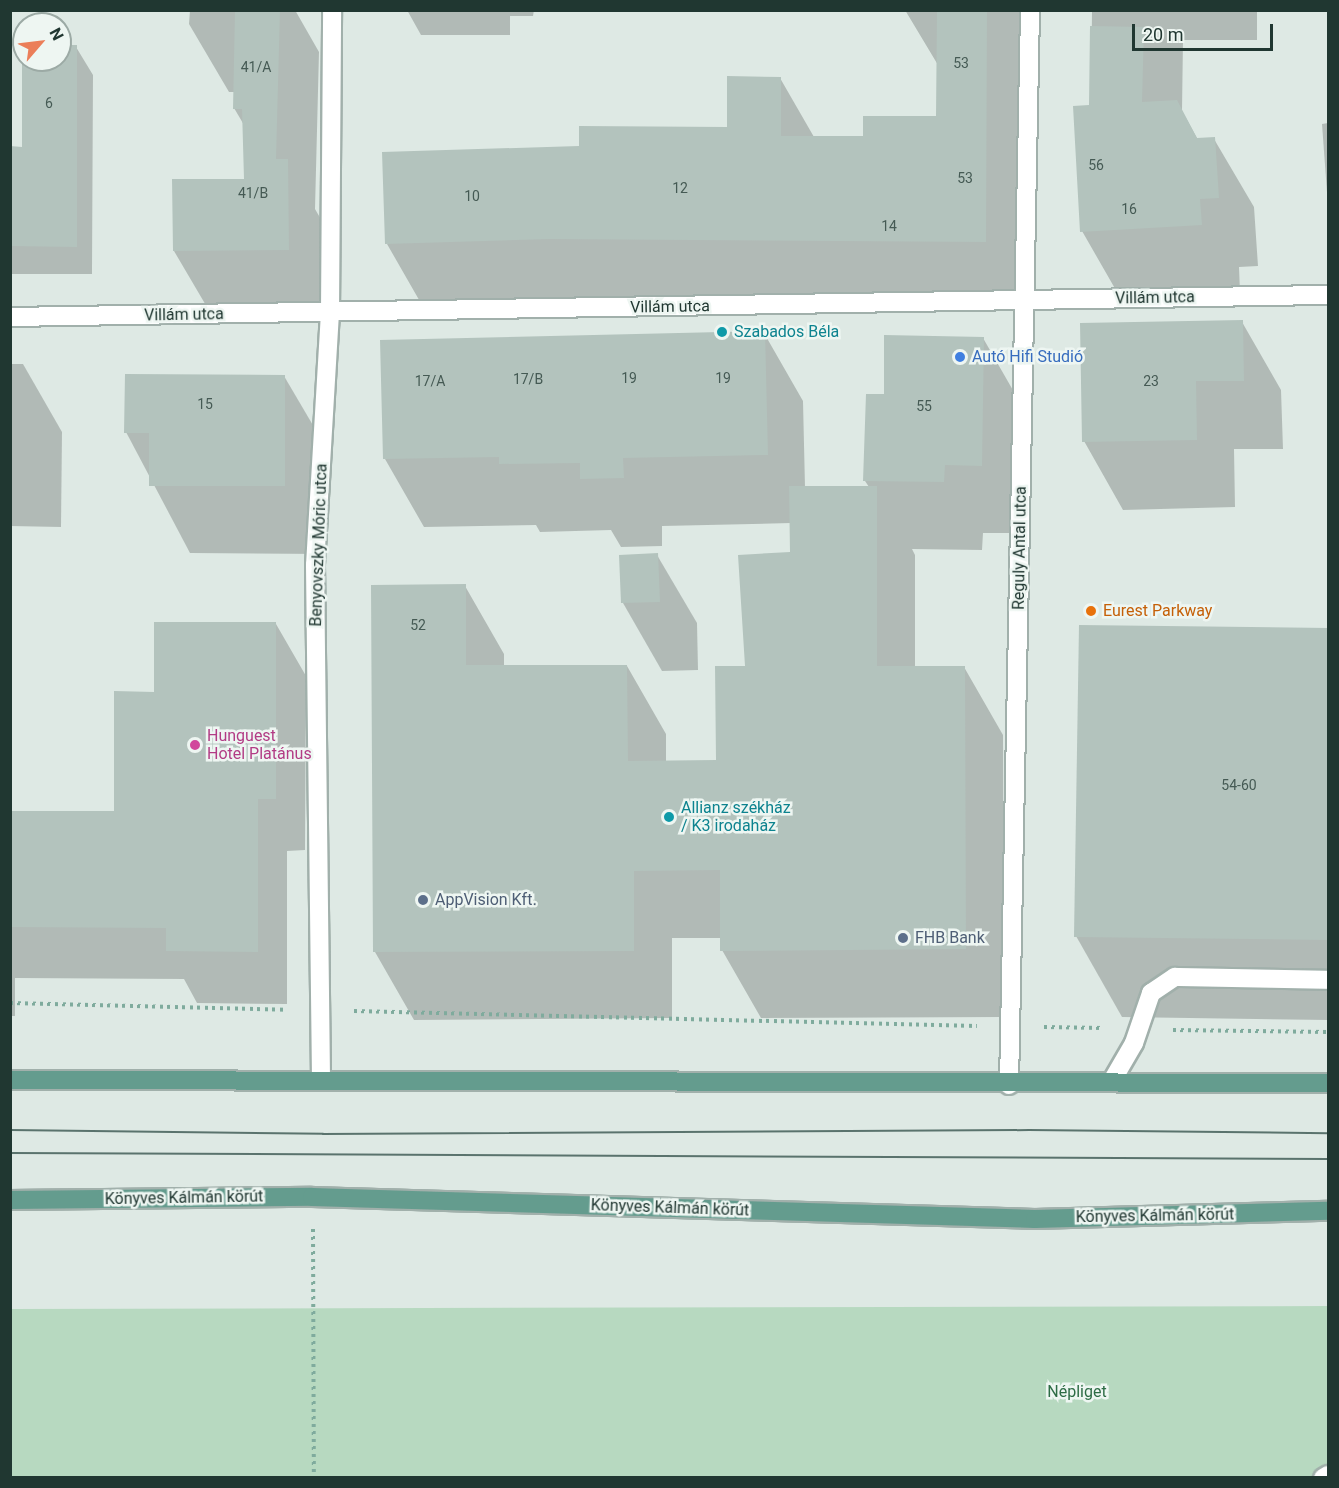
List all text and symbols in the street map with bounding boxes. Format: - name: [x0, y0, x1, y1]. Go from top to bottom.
- north arrow: [12, 12, 72, 72]
- scale bar: [1135, 12, 1276, 50]
- text: 20 m: [1143, 24, 1183, 45]
- text: N: [46, 25, 68, 44]
- house number: 53: [953, 55, 969, 71]
- house number: 41/A: [241, 59, 271, 75]
- house number: 6: [45, 95, 53, 111]
- house number: 56: [1088, 157, 1104, 173]
- house number: 53: [957, 170, 973, 186]
- house number: 12: [672, 180, 688, 196]
- house number: 41/B: [238, 185, 268, 201]
- house number: 10: [464, 188, 480, 204]
- house number: 16: [1121, 201, 1137, 217]
- house number: 14: [881, 218, 897, 234]
- street label: Villám utca: [1115, 288, 1195, 308]
- street label: Villám utca: [630, 297, 710, 317]
- street label: Villám utca: [144, 305, 224, 325]
- place label: Szabados Béla: [734, 322, 839, 342]
- marker: Szabados Béla: [715, 325, 729, 339]
- place label: Autó Hifi Studió: [972, 347, 1083, 367]
- marker: Autó Hifi Studió: [953, 350, 967, 364]
- house number: 19: [621, 370, 637, 386]
- house number: 19: [715, 370, 731, 386]
- house number: 17/B: [513, 371, 543, 387]
- house number: 17/A: [415, 373, 445, 389]
- house number: 23: [1143, 373, 1159, 389]
- house number: 15: [197, 396, 213, 412]
- house number: 55: [916, 398, 932, 414]
- street label: Benyovszky Móric utca: [307, 463, 331, 627]
- street label: Reguly Antal utca: [1009, 486, 1031, 610]
- place label: Eurest Parkway: [1103, 601, 1212, 621]
- marker: Eurest Parkway: [1084, 604, 1098, 618]
- house number: 52: [410, 617, 426, 633]
- place label: Hunguest Hotel Platánus: [207, 726, 312, 764]
- marker: Hunguest Hotel Platánus: [188, 738, 202, 752]
- house number: 54-60: [1221, 777, 1257, 793]
- place label: Allianz székház / K3 irodaház: [681, 798, 791, 836]
- marker: Allianz székház / K3 irodaház: [662, 810, 676, 824]
- place label: AppVision Kft.: [435, 890, 537, 910]
- marker: AppVision Kft.: [416, 893, 430, 907]
- place label: FHB Bank: [915, 928, 985, 948]
- marker: FHB Bank: [896, 931, 910, 945]
- street label: Könyves Kálmán körút: [105, 1187, 263, 1209]
- street label: Könyves Kálmán körút: [590, 1196, 750, 1220]
- street label: Könyves Kálmán körút: [1076, 1205, 1234, 1227]
- park label: Népliget: [1047, 1382, 1107, 1402]

